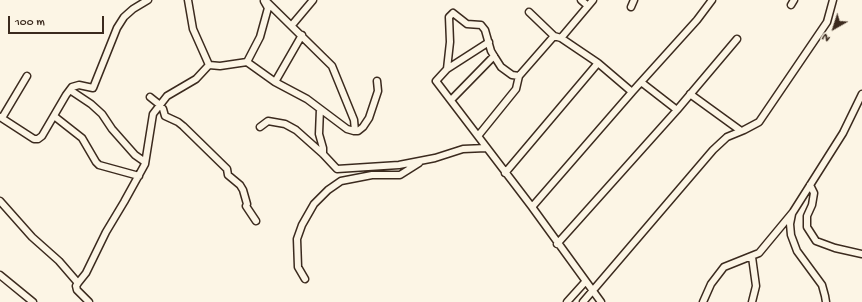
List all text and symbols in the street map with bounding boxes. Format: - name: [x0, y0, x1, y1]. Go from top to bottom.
- scale bar: [10, 8, 106, 34]
- north arrow: [814, 8, 854, 48]
- text: 100 m: [15, 16, 45, 30]
- text: N: [820, 30, 833, 44]

